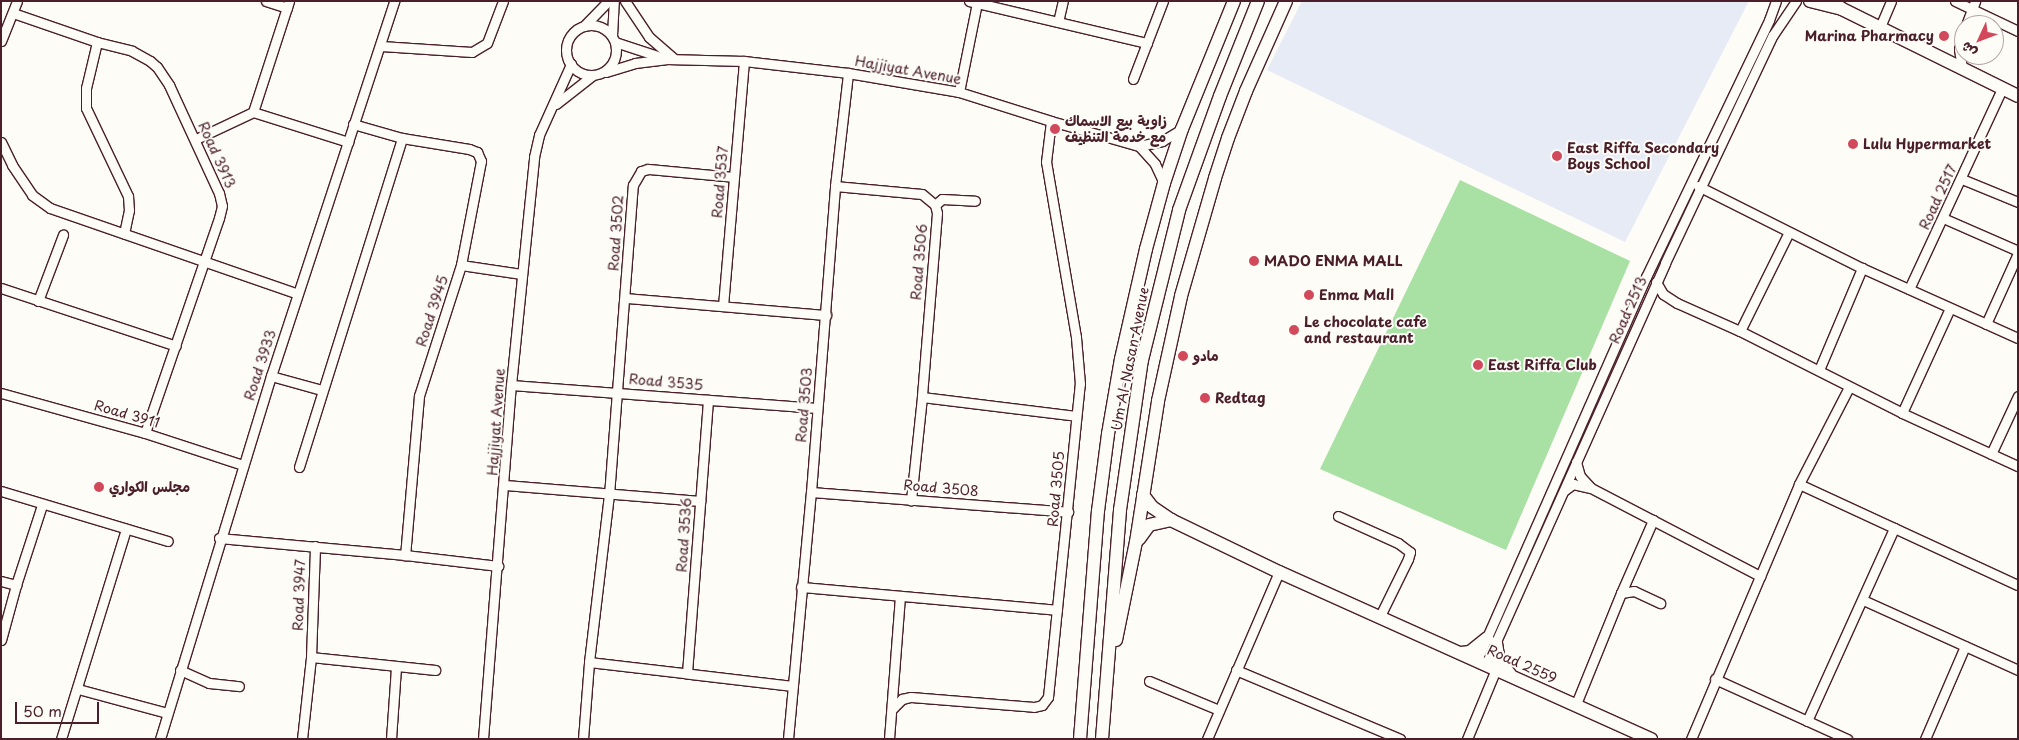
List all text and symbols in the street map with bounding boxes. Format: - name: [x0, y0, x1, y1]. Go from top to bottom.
- north arrow: [1954, 15, 2004, 65]
- place label: Marina Pharmacy: [1805, 28, 1934, 44]
- marker: Marina Pharmacy: [1938, 30, 1950, 42]
- text: ش: [1955, 37, 1981, 63]
- street label: Hajjiyat Avenue: [854, 52, 962, 88]
- place label: زاوية بيع الاسماك مع خدمة التنظيف: [1065, 113, 1167, 146]
- street label: Road 3913: [195, 119, 239, 191]
- marker: زاوية بيع الاسماك مع خدمة التنظيف: [1049, 123, 1061, 135]
- place label: Lulu Hypermarket: [1863, 136, 1991, 152]
- marker: Lulu Hypermarket: [1847, 138, 1859, 150]
- place label: East Riffa Secondary Boys School: [1567, 140, 1718, 172]
- street label: Road 3537: [708, 145, 732, 219]
- marker: East Riffa Secondary Boys School: [1551, 150, 1563, 162]
- street label: Road 2517: [1916, 162, 1960, 232]
- street label: Road 3502: [605, 194, 627, 272]
- street label: Road 3506: [907, 223, 931, 301]
- place label: MADO ENMA MALL: [1264, 253, 1404, 269]
- marker: MADO ENMA MALL: [1248, 255, 1260, 267]
- street label: Road 3945: [413, 273, 451, 349]
- street label: Road 2513: [1606, 274, 1650, 346]
- street label: Um Al-Nasan Avenue: [1108, 286, 1152, 432]
- place label: Enma Mall: [1319, 287, 1394, 303]
- marker: Enma Mall: [1303, 289, 1315, 301]
- place label: Le chocolate cafe and restaurant: [1304, 314, 1427, 347]
- marker: Le chocolate cafe and restaurant: [1288, 324, 1300, 336]
- street label: Road 3933: [241, 327, 279, 403]
- place label: مادو: [1193, 348, 1219, 364]
- marker: مادو: [1177, 350, 1189, 362]
- place label: East Riffa Club: [1488, 357, 1596, 373]
- marker: East Riffa Club: [1472, 359, 1484, 371]
- street label: Road 3503: [792, 367, 816, 443]
- street label: Hajjiyat Avenue: [484, 368, 508, 476]
- street label: Road 3535: [628, 370, 704, 394]
- place label: Redtag: [1215, 390, 1266, 406]
- marker: Redtag: [1199, 392, 1211, 404]
- street label: Road 3911: [92, 397, 162, 431]
- street label: Road 3505: [1044, 450, 1068, 528]
- street label: Road 3508: [903, 476, 979, 500]
- place label: مجلس الكواري: [109, 479, 190, 495]
- marker: مجلس الكواري: [93, 481, 105, 493]
- street label: Road 3536: [673, 497, 695, 573]
- street label: Road 3947: [289, 559, 309, 631]
- street label: Road 2559: [1485, 641, 1559, 687]
- scale bar: [18, 692, 101, 724]
- text: 50 m: [23, 699, 62, 722]

